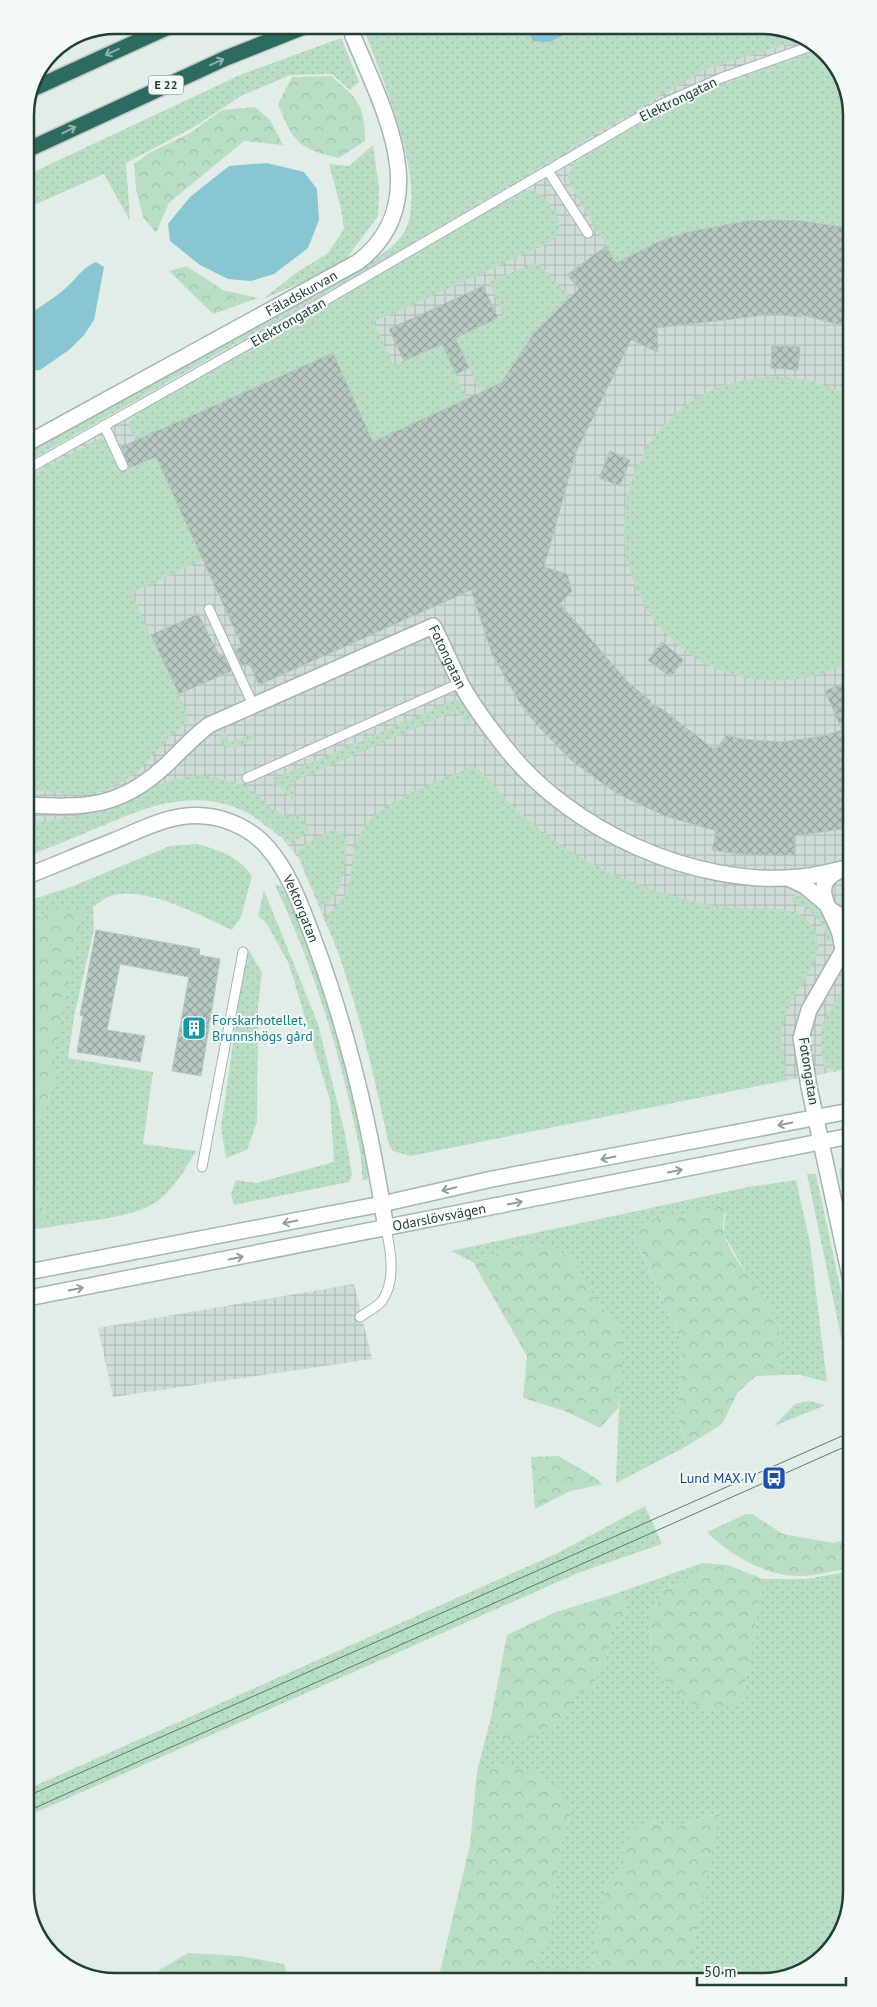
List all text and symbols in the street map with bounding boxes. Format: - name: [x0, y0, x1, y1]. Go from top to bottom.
- one-way arrow: [105, 48, 120, 58]
- one-way arrow: [209, 57, 224, 67]
- street label: Elektrongatan: [636, 73, 720, 125]
- road number: E 22: [148, 76, 184, 94]
- one-way arrow: [61, 124, 76, 134]
- street label: Fäladskurvan: [262, 266, 340, 320]
- street label: Elektrongatan: [247, 293, 329, 351]
- street label: Fotongatan: [425, 622, 471, 692]
- street label: Vektorgatan: [278, 871, 323, 945]
- place label: Forskarhotellet, Brunnshögs gård: [212, 1011, 313, 1045]
- building icon: Forskarhotellet, Brunnshögs gård: [181, 1015, 207, 1041]
- street label: Fotongatan: [795, 1036, 823, 1106]
- one-way arrow: [777, 1120, 793, 1130]
- one-way arrow: [600, 1153, 616, 1163]
- one-way arrow: [666, 1166, 682, 1175]
- one-way arrow: [441, 1185, 457, 1194]
- one-way arrow: [507, 1198, 523, 1208]
- street label: Odarslövsvägen: [391, 1199, 487, 1235]
- one-way arrow: [282, 1218, 298, 1227]
- one-way arrow: [227, 1253, 243, 1263]
- one-way arrow: [68, 1284, 84, 1293]
- bus stop icon: Lund MAX IV: [761, 1465, 787, 1491]
- place label: Lund MAX IV: [680, 1469, 756, 1487]
- scale bar: [697, 1954, 846, 1986]
- text: 50 m: [704, 1962, 737, 1981]

